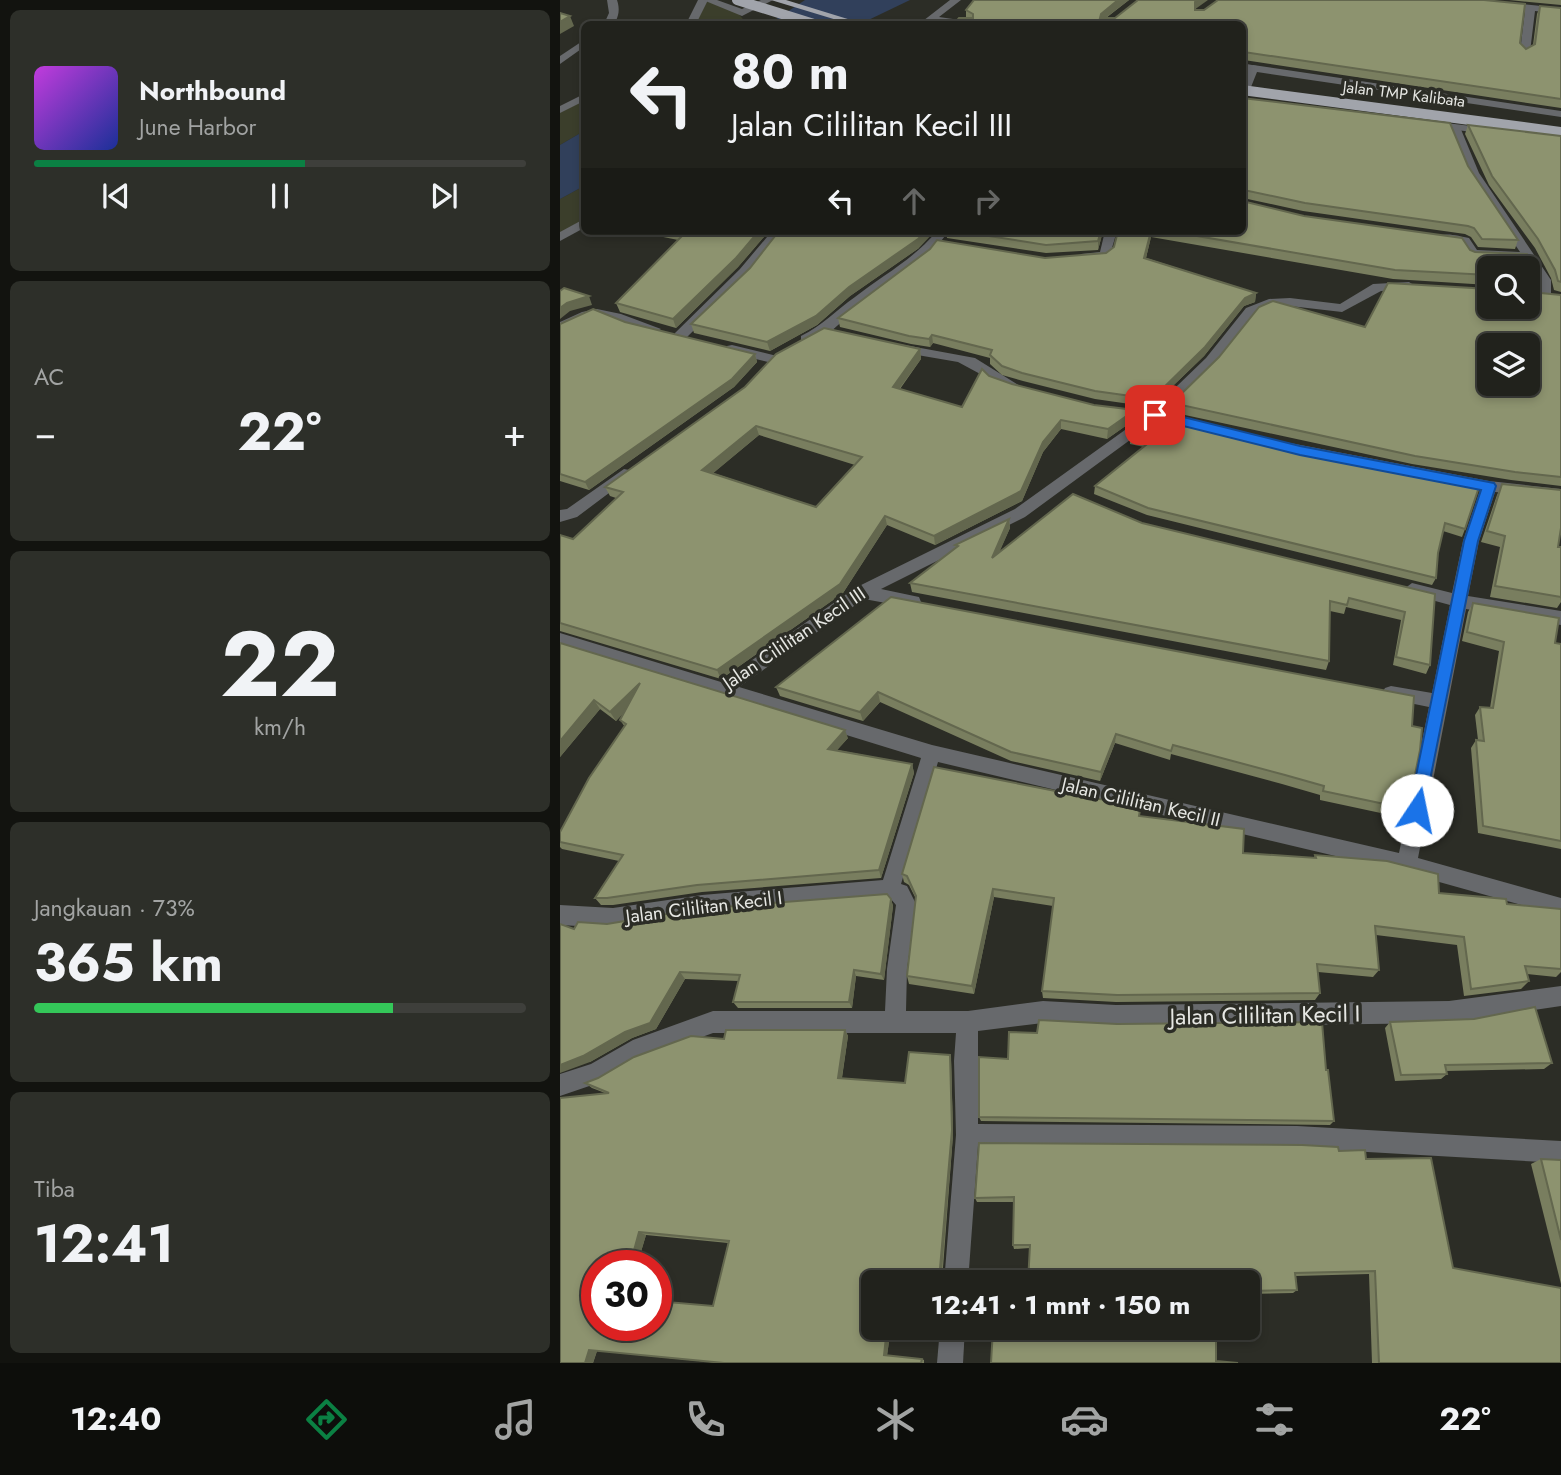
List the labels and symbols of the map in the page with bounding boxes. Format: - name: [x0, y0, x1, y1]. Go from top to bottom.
- street label: Jalan TMP Kalibata: [1340, 75, 1466, 113]
- pin: [1125, 385, 1185, 445]
- street label: Jalan Cililitan Kecil III: [715, 580, 871, 698]
- street label: Jalan Cililitan Kecil II: [1056, 770, 1223, 833]
- position arrow: [1380, 773, 1454, 847]
- street label: Jalan Cililitan Kecil I: [621, 884, 784, 930]
- street label: Jalan Cililitan Kecil I: [1166, 996, 1361, 1034]
- speed limit sign: 30: [581, 1250, 672, 1341]

